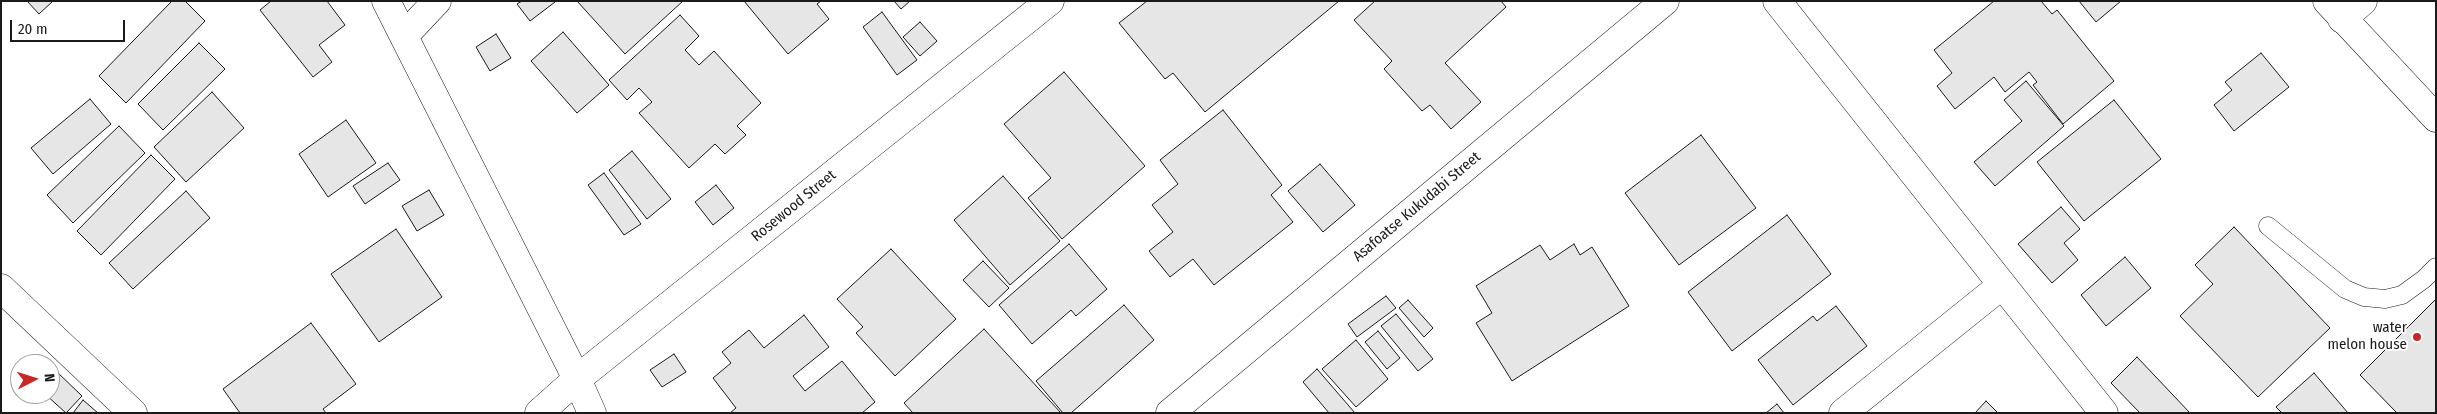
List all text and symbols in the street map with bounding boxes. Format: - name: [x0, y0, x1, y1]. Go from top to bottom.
- scale bar: [12, 10, 128, 42]
- text: 20 m: [18, 20, 48, 38]
- street label: Asafoatse Kukudabi Street: [1349, 148, 1485, 266]
- street label: Rosewood Street: [748, 166, 840, 246]
- place label: water melon house: [2327, 319, 2407, 354]
- marker: water melon house: [2411, 331, 2423, 343]
- north arrow: [10, 354, 60, 404]
- text: N: [41, 373, 58, 383]

